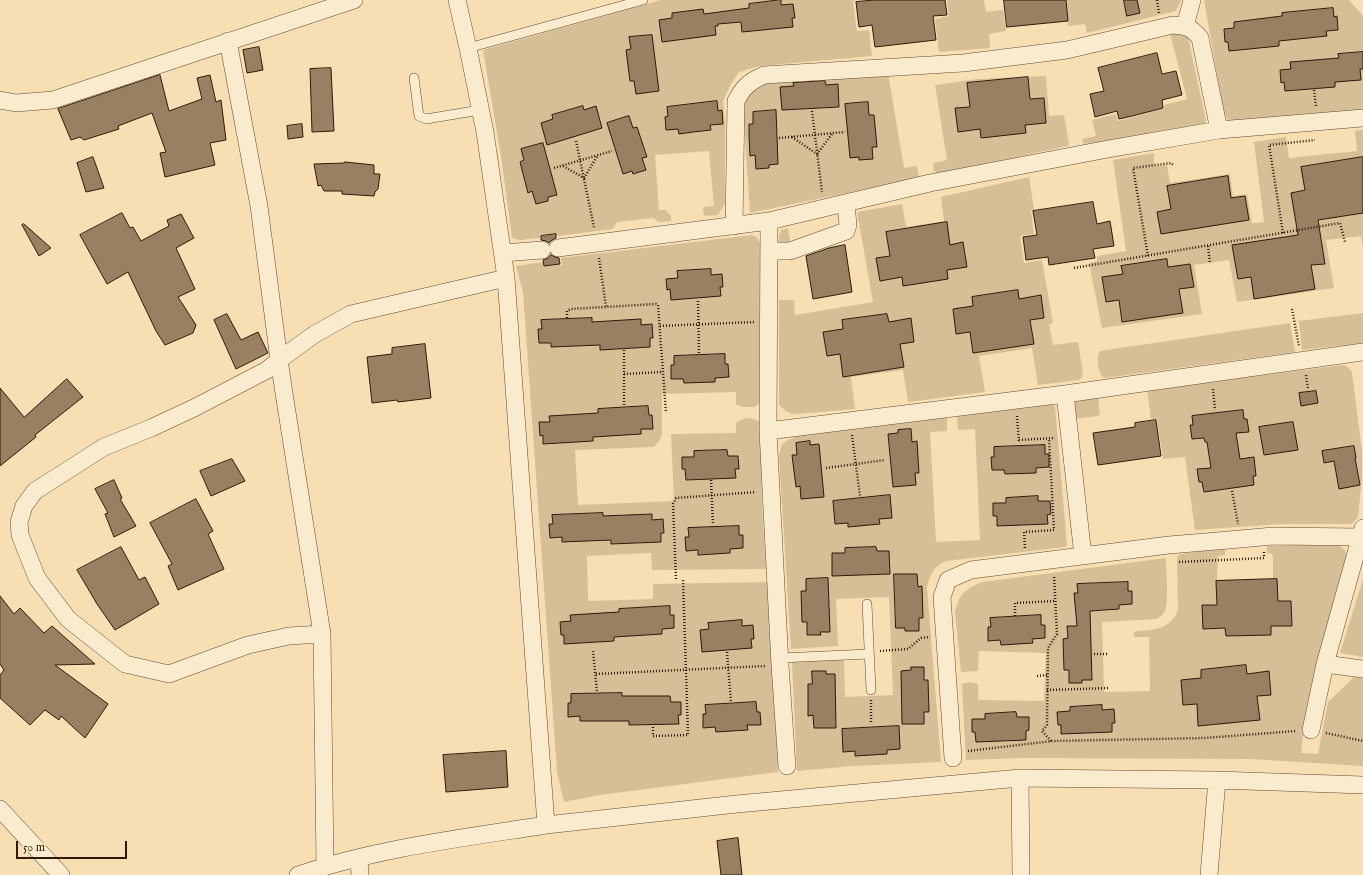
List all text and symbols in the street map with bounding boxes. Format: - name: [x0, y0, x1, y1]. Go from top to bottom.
- scale bar: [18, 833, 129, 859]
- text: 50 m: [23, 840, 45, 855]

